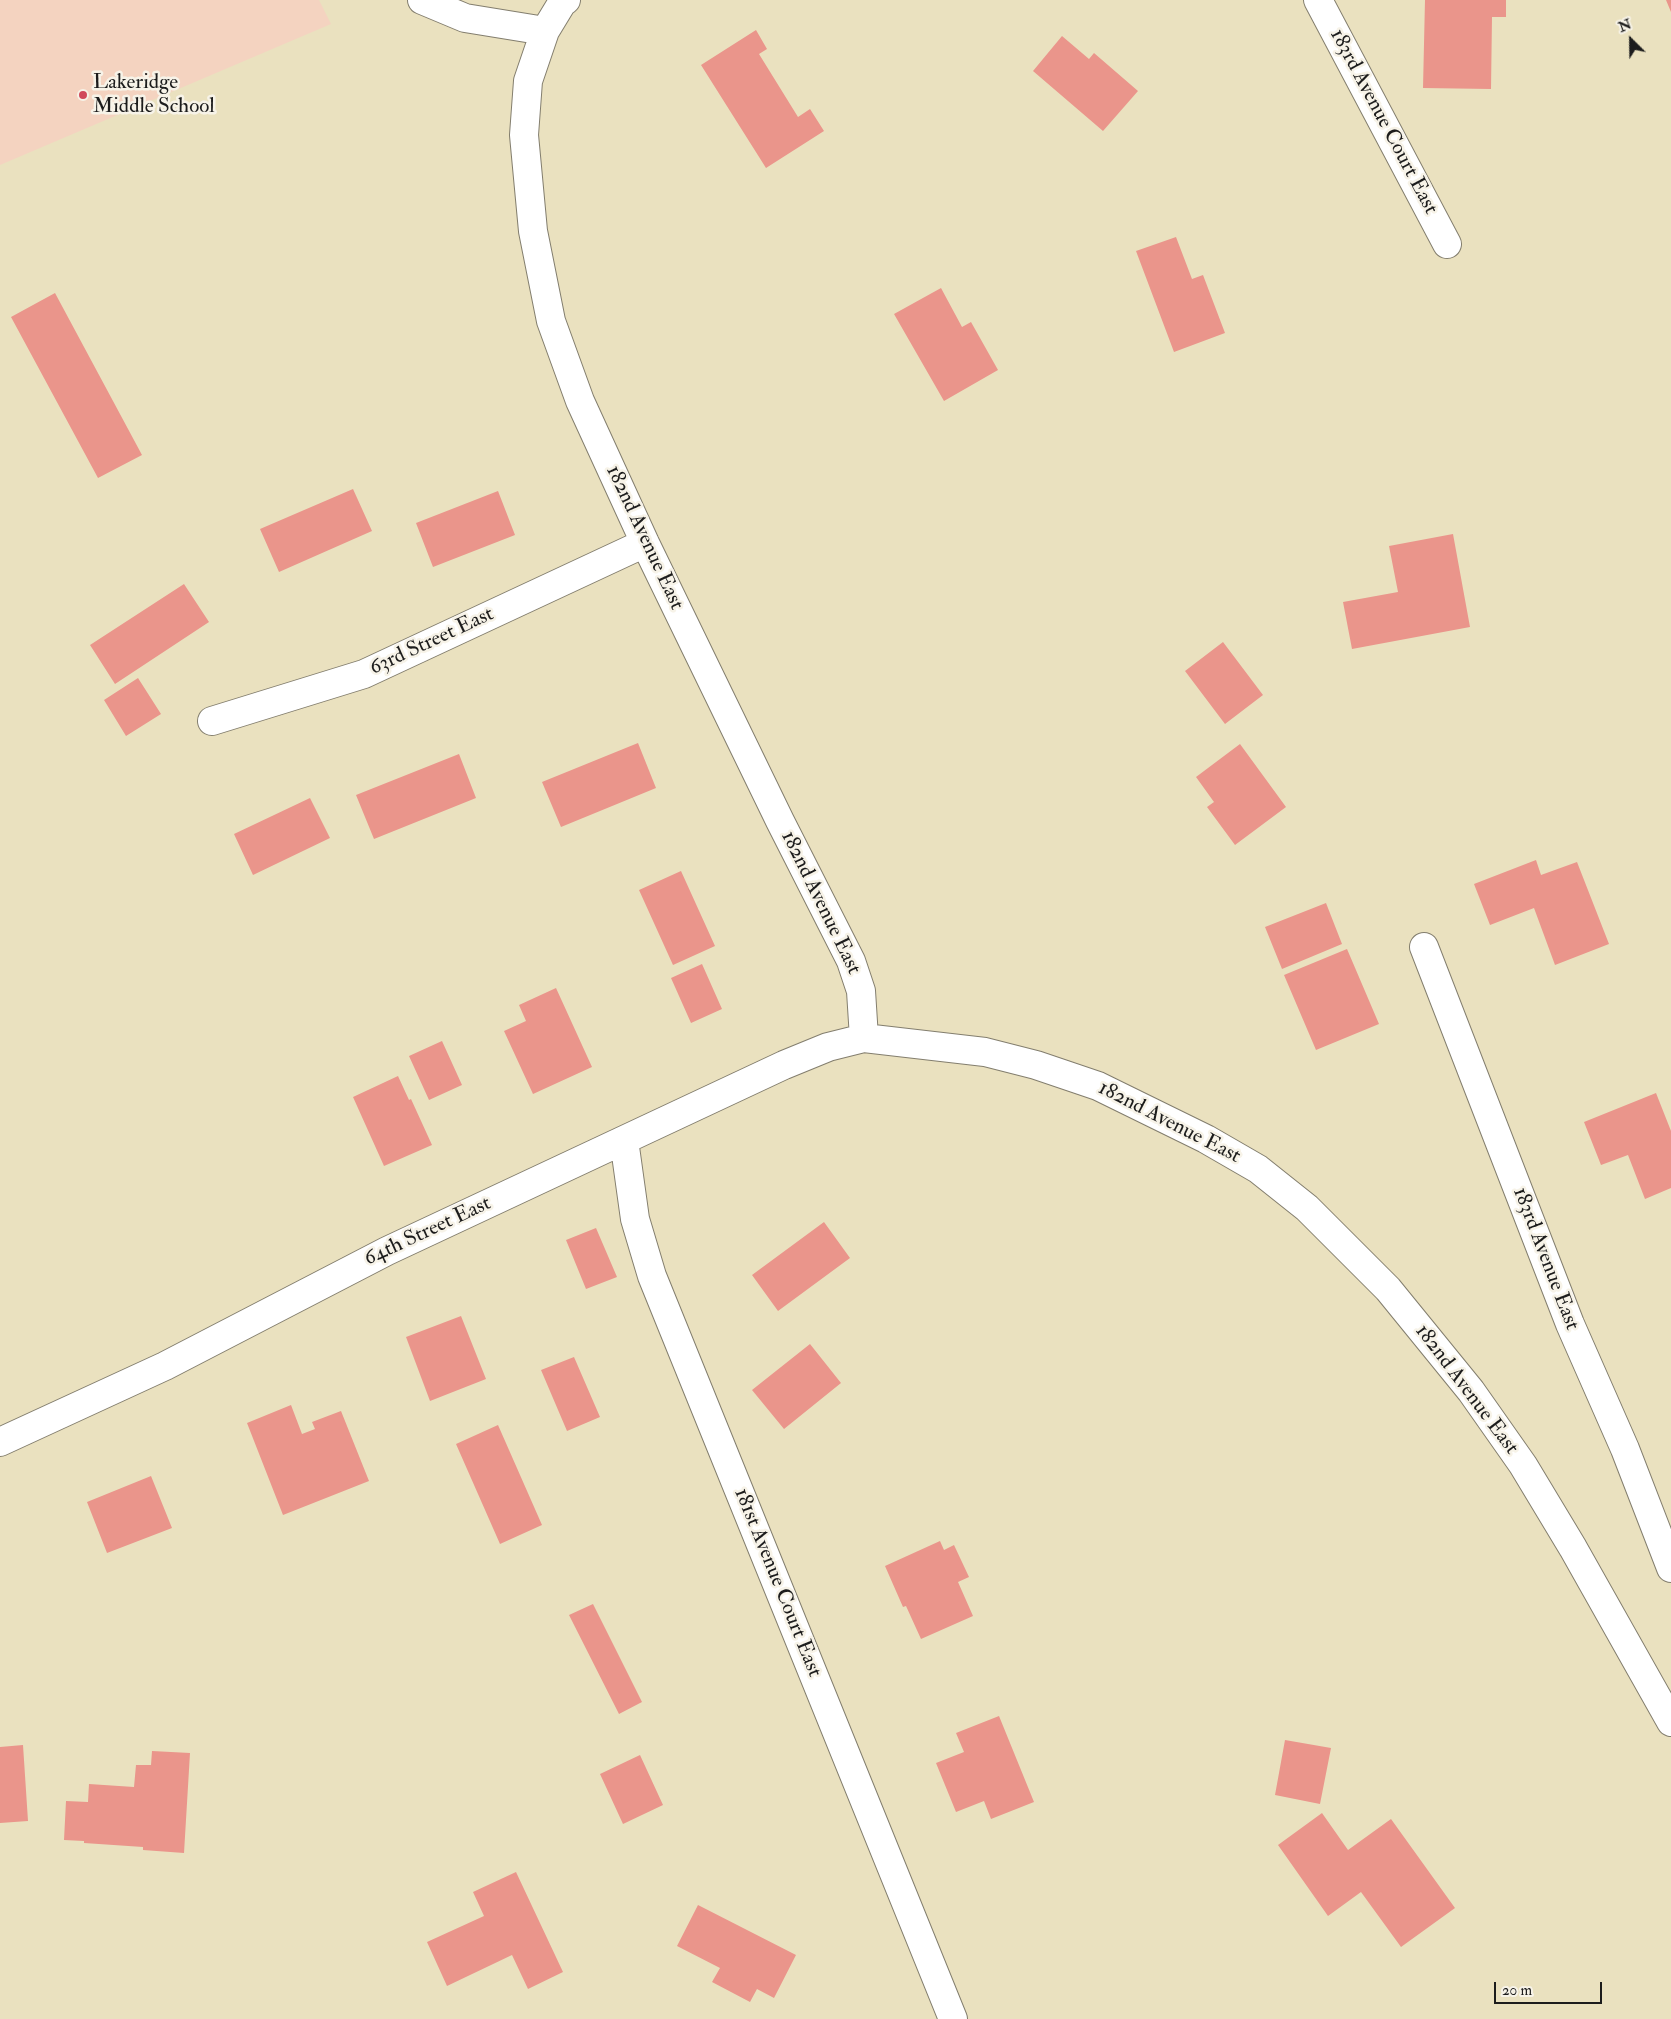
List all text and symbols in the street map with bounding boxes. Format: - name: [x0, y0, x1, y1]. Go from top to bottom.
- north arrow: [1606, 15, 1656, 65]
- text: N: [1616, 15, 1634, 36]
- street label: 183rd Avenue Court East: [1323, 25, 1443, 219]
- place label: Lakeridge Middle School: [93, 70, 215, 120]
- marker: Lakeridge Middle School: [77, 89, 89, 101]
- street label: 182nd Avenue East: [600, 462, 688, 614]
- street label: 63rd Street East: [366, 602, 498, 682]
- street label: 182nd Avenue East: [774, 827, 866, 979]
- street label: 182nd Avenue East: [1094, 1076, 1244, 1170]
- street label: 183rd Avenue East: [1506, 1184, 1584, 1334]
- street label: 64th Street East: [361, 1192, 495, 1272]
- street label: 182nd Avenue East: [1409, 1320, 1523, 1460]
- street label: 181st Avenue Court East: [728, 1485, 826, 1681]
- scale bar: [1496, 1972, 1604, 2004]
- text: 20 m: [1502, 1981, 1532, 2000]

